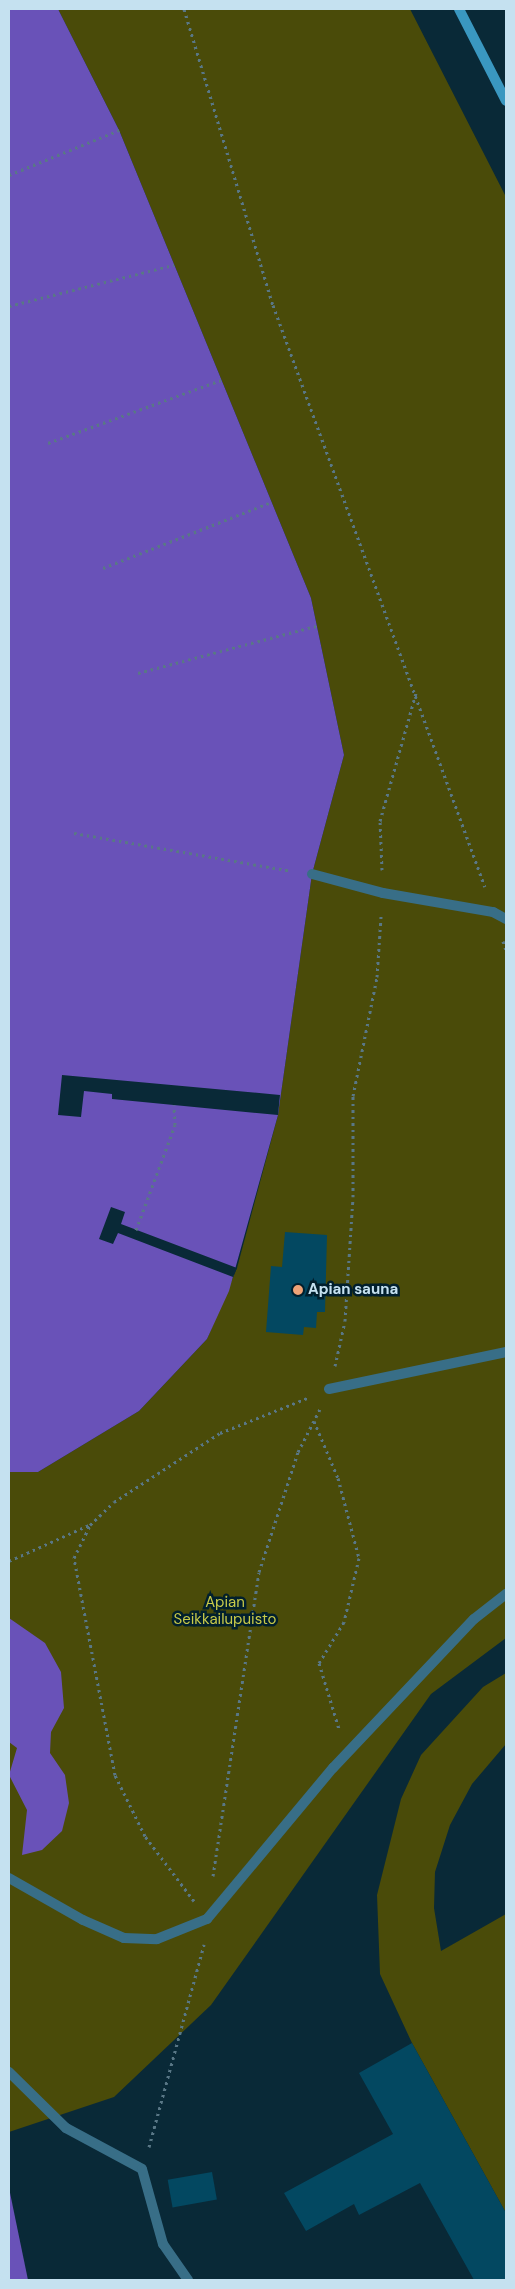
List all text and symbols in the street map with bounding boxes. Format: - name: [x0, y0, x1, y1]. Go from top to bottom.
- place label: Apian sauna: [308, 1281, 398, 1299]
- marker: Apian sauna: [292, 1284, 304, 1296]
- park label: Apian Seikkailupuisto: [174, 1593, 276, 1628]

